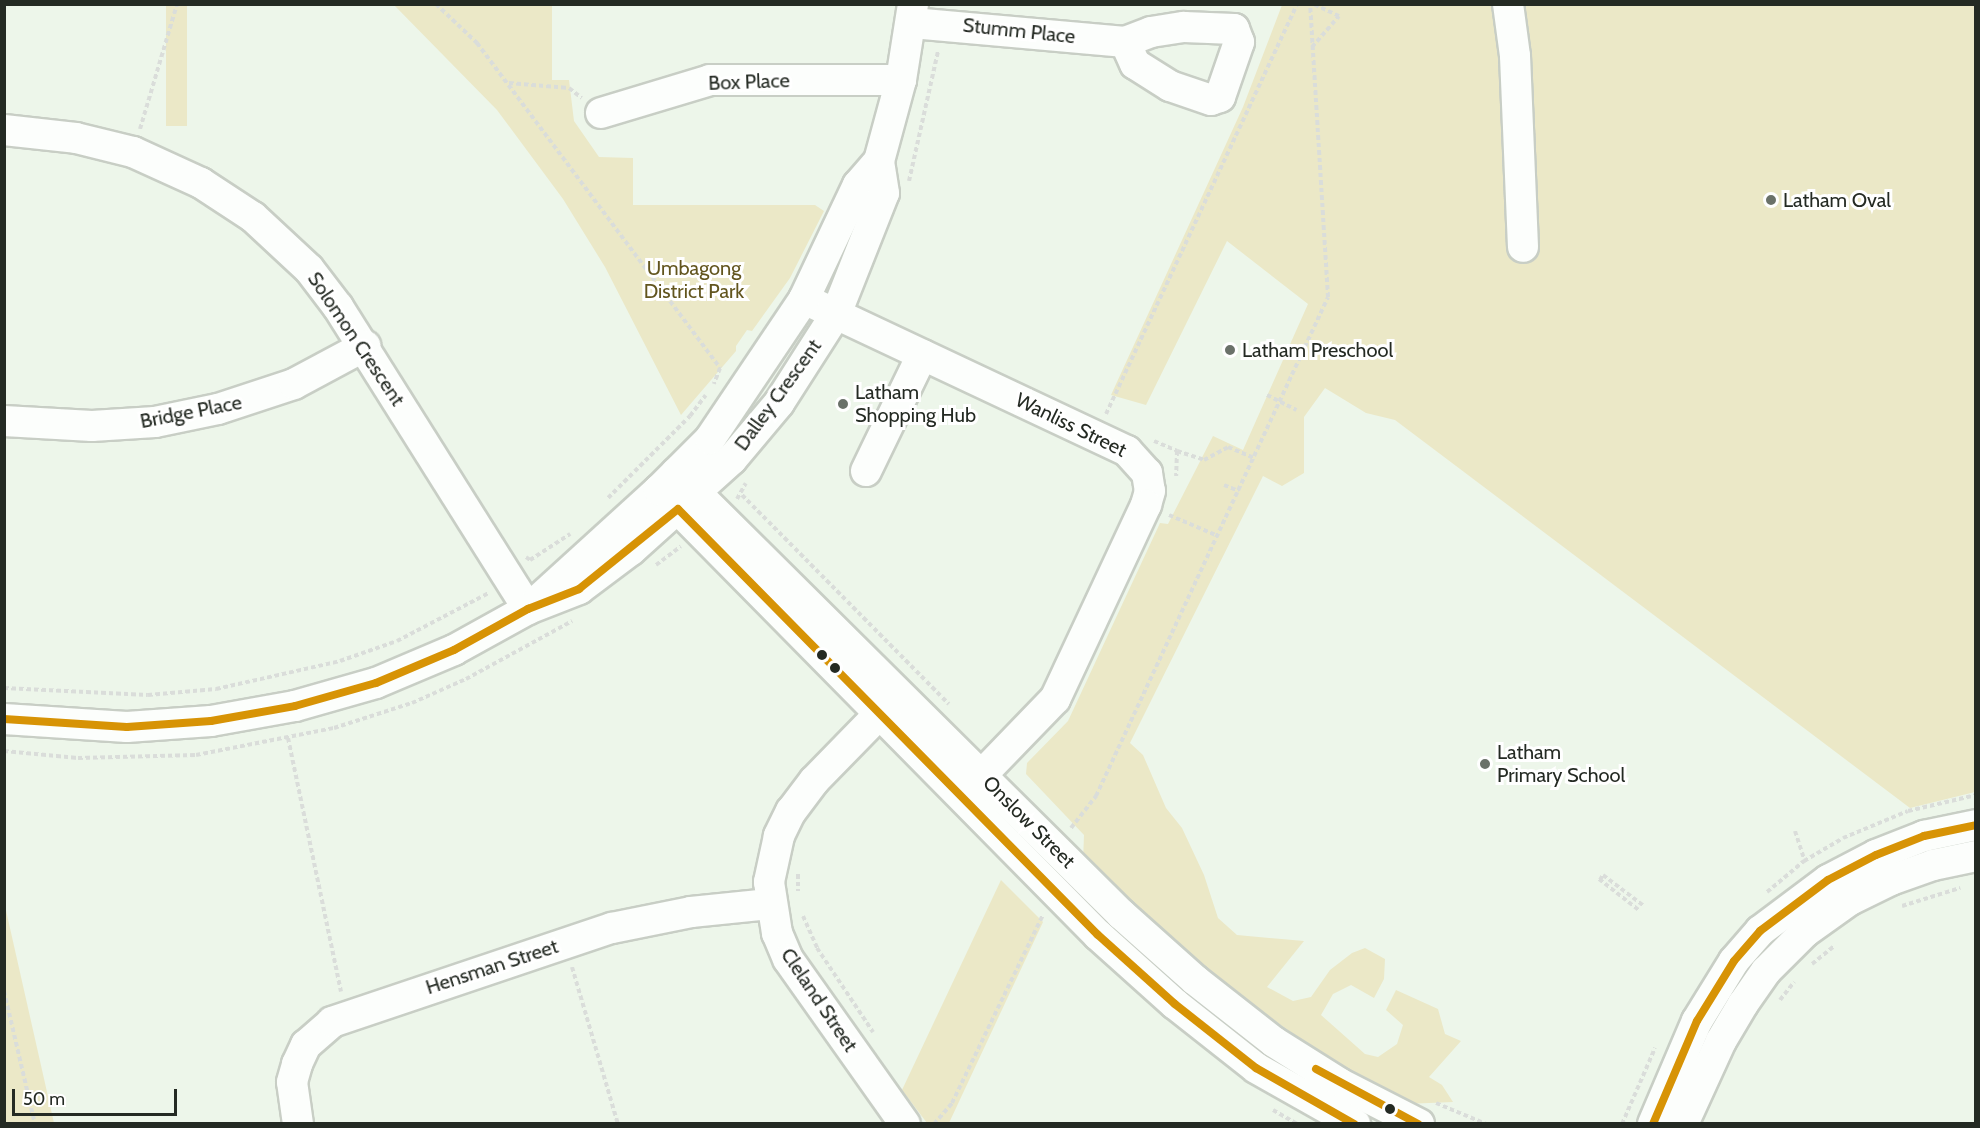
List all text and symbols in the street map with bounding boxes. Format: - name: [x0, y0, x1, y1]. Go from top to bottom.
- street label: Stumm Place: [962, 13, 1076, 49]
- street label: Box Place: [708, 69, 790, 95]
- place label: Latham Oval: [1783, 188, 1891, 212]
- marker: Latham Oval: [1764, 193, 1778, 207]
- park label: Umbagong District Park: [644, 256, 744, 303]
- street label: Solomon Crescent: [302, 268, 410, 410]
- street label: Dalley Crescent: [730, 335, 826, 455]
- place label: Latham Preschool: [1242, 338, 1393, 362]
- marker: Latham Preschool: [1223, 343, 1237, 357]
- place label: Latham Shopping Hub: [855, 380, 976, 427]
- street label: Wanliss Street: [1012, 388, 1130, 462]
- street label: Bridge Place: [138, 390, 244, 434]
- marker: Latham Shopping Hub: [836, 397, 850, 411]
- unlabelled marker: [816, 649, 828, 661]
- unlabelled marker: [829, 662, 841, 674]
- place label: Latham Primary School: [1497, 740, 1625, 787]
- marker: Latham Primary School: [1478, 757, 1492, 771]
- street label: Onslow Street: [978, 771, 1080, 873]
- street label: Hensman Street: [423, 934, 561, 1000]
- street label: Cleland Street: [776, 944, 862, 1056]
- scale bar: [15, 1077, 180, 1115]
- text: 50 m: [23, 1088, 65, 1110]
- unlabelled marker: [1384, 1103, 1396, 1115]

